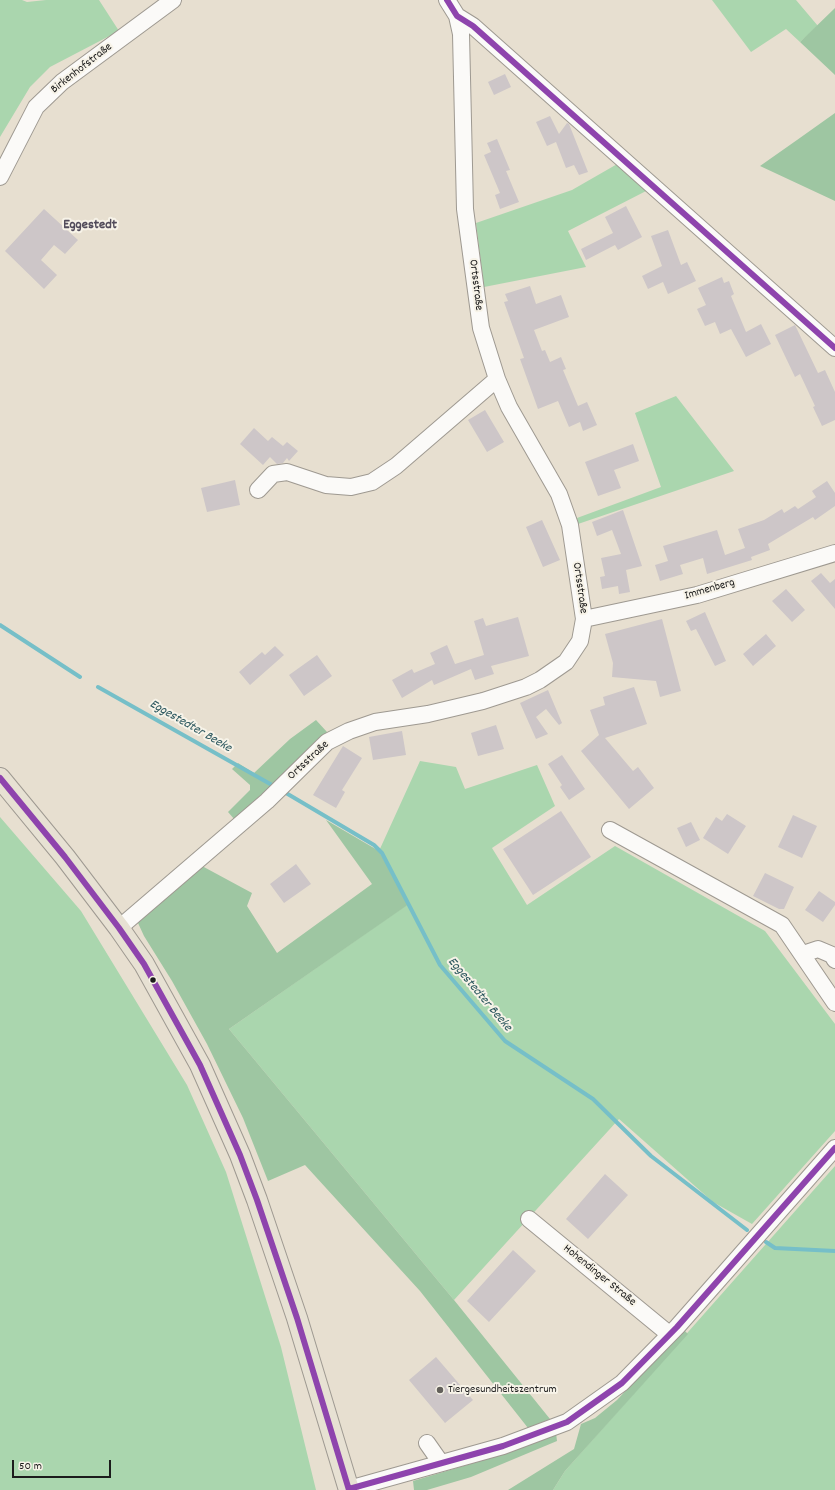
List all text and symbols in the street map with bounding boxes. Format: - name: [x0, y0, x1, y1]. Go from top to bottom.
- street label: Birkenhofstraße: [49, 41, 115, 97]
- district label: Eggestedt: [63, 218, 117, 234]
- street label: Ortsstraße: [465, 259, 485, 311]
- street label: Ortsstraße: [568, 562, 590, 614]
- street label: Immenberg: [683, 576, 737, 604]
- water label: Eggestedter Beeke: [146, 697, 234, 757]
- street label: Ortsstraße: [285, 738, 333, 784]
- water label: Eggestedter Beeke: [443, 955, 515, 1035]
- unlabelled marker: [148, 975, 158, 985]
- street label: Hohendinger Straße: [560, 1242, 638, 1310]
- place label: Tiergesundheitszentrum: [448, 1383, 557, 1397]
- marker: Tiergesundheitszentrum: [435, 1385, 445, 1395]
- scale bar: [14, 1452, 113, 1478]
- text: 50 m: [19, 1458, 42, 1475]

